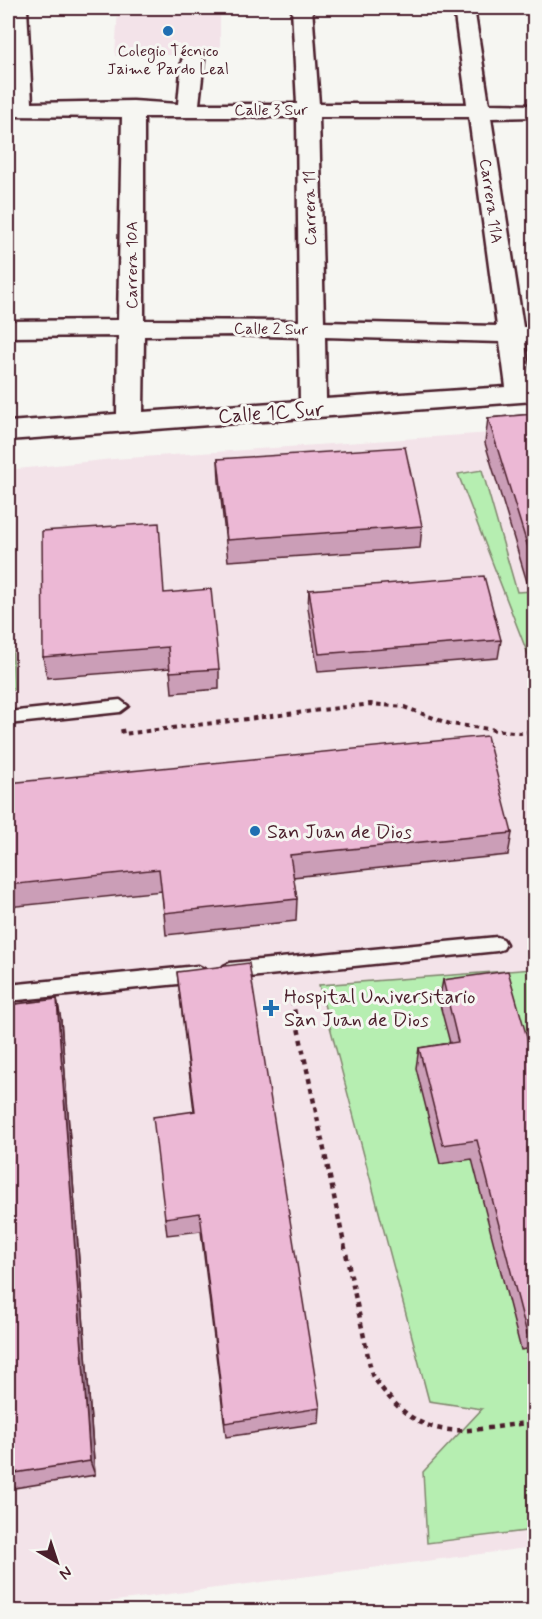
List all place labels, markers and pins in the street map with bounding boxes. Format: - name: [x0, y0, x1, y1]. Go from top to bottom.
- marker: Colegio Técnico Jaime Pardo Leal: [161, 24, 175, 38]
- place label: Colegio Técnico Jaime Pardo Leal: [107, 41, 229, 80]
- place label: San Juan de Dios: [267, 819, 412, 846]
- marker: San Juan de Dios: [248, 824, 262, 838]
- place label: Hospital Universitario San Juan de Dios: [284, 984, 476, 1034]
- marker: Hospital Universitario San Juan de Dios: [262, 999, 280, 1017]

